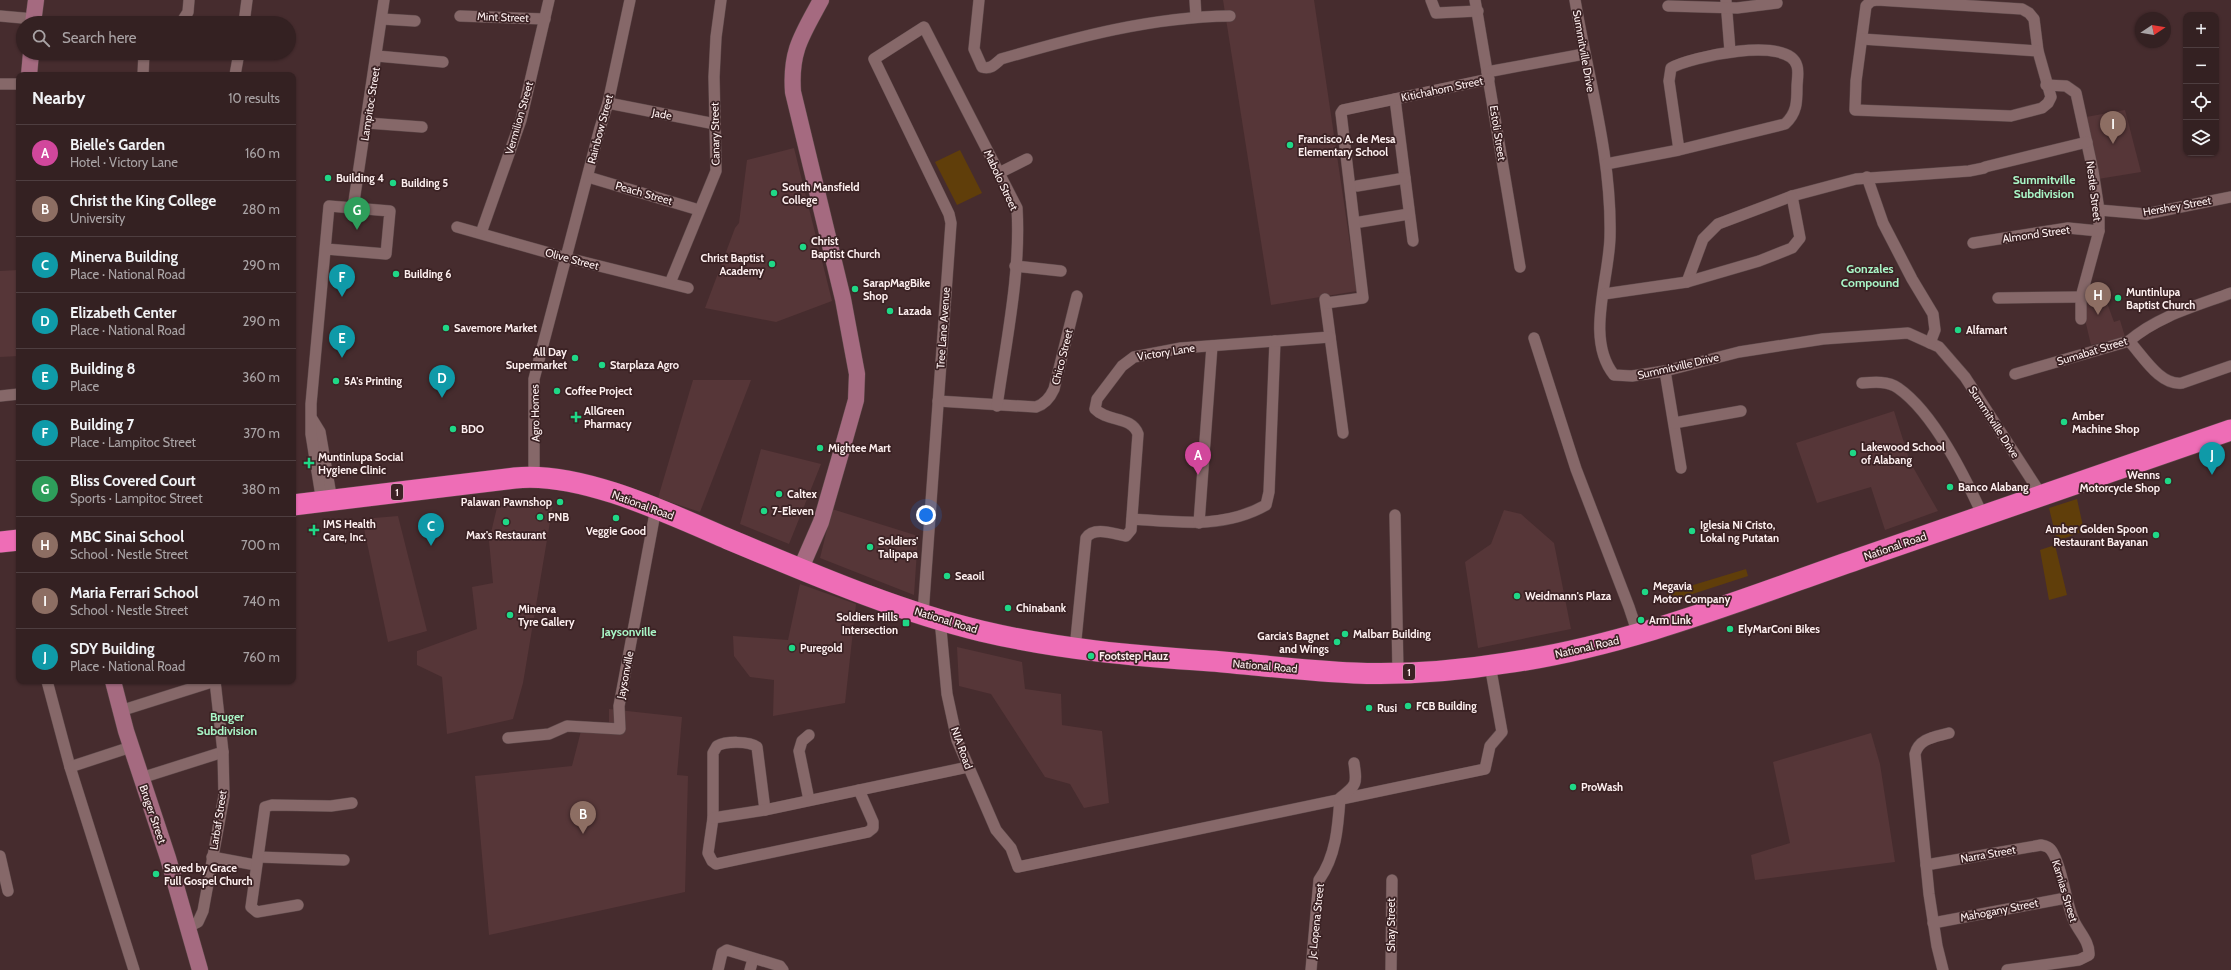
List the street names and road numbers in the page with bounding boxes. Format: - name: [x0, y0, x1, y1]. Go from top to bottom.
- street label: Mint Street: [477, 9, 529, 25]
- street label: Summitville Drive: [1570, 9, 1598, 94]
- street label: Lampitoc Street: [357, 66, 383, 142]
- street label: Kitichahorn Street: [1400, 73, 1485, 105]
- street label: Vermilion Street: [502, 80, 536, 156]
- street label: Rainbow Street: [584, 93, 616, 165]
- street label: Canary Street: [707, 102, 723, 166]
- street label: Estoli Street: [1487, 104, 1509, 162]
- street label: Jade: [650, 105, 673, 123]
- street label: Mabolo Street: [981, 147, 1021, 213]
- street label: Nestle Street: [2083, 160, 2105, 222]
- street label: Peach Street: [614, 178, 674, 208]
- street label: Hershey Street: [2142, 193, 2213, 219]
- street label: Almond Street: [2001, 222, 2071, 246]
- street label: Olive Street: [544, 245, 601, 273]
- street label: Tree Lane Avenue: [933, 286, 953, 369]
- street label: Chico Street: [1048, 327, 1076, 386]
- street label: Sumabat Street: [2055, 334, 2129, 368]
- street label: Victory Lane: [1136, 340, 1196, 363]
- street label: Summitville Drive: [1636, 350, 1720, 382]
- street label: Summitville Drive: [1965, 383, 2023, 461]
- street label: Agro Homes: [527, 384, 543, 442]
- road number: 1: [391, 484, 403, 500]
- street label: National Road: [610, 487, 676, 523]
- street label: National Road: [1862, 529, 1928, 563]
- street label: National Road: [913, 604, 979, 636]
- street label: National Road: [1554, 633, 1620, 661]
- street label: Jaysonville: [613, 650, 637, 701]
- street label: National Road: [1232, 656, 1298, 676]
- road number: 1: [1403, 664, 1415, 680]
- street label: NIA Road: [948, 725, 976, 771]
- street label: Bruger Street: [136, 783, 170, 845]
- street label: Larbaf Street: [206, 789, 230, 851]
- street label: Narra Street: [1959, 842, 2017, 866]
- street label: Kamias Street: [2049, 858, 2081, 924]
- street label: Jc Lopena Street: [1305, 882, 1327, 960]
- street label: Mahogany Street: [1959, 896, 2039, 924]
- street label: Shay Street: [1384, 898, 1398, 952]

